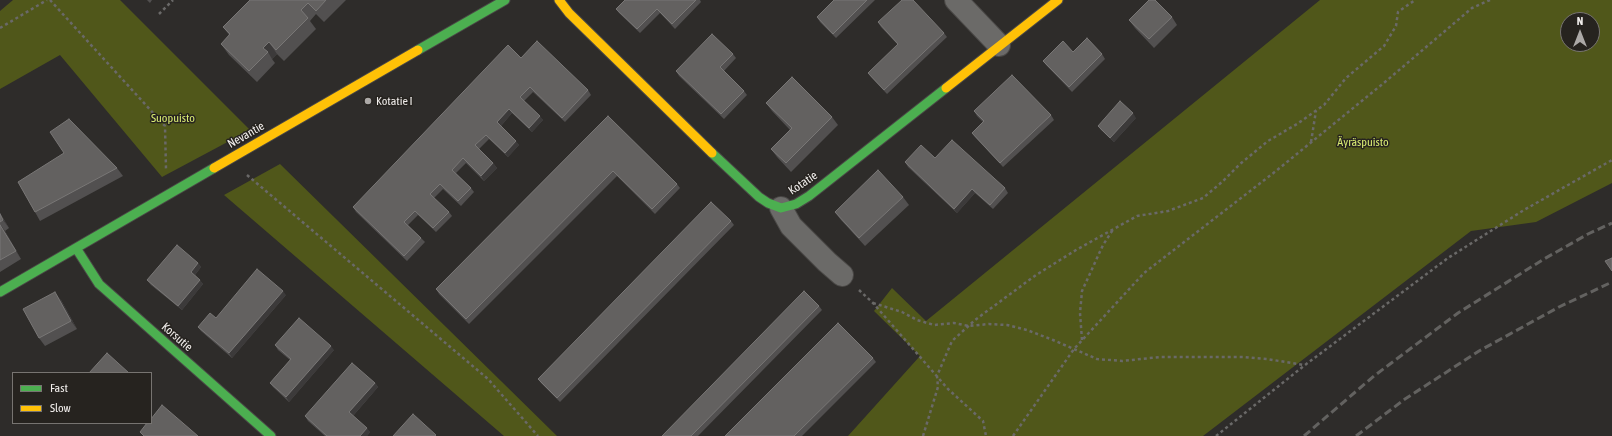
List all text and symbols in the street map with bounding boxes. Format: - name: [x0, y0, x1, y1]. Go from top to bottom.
- north arrow: [1560, 12, 1600, 52]
- text: N: [1577, 15, 1583, 27]
- place label: Kotatie I: [376, 94, 413, 108]
- marker: Kotatie I: [363, 96, 373, 106]
- park label: Suopuisto: [151, 111, 195, 125]
- street label: Nevantie: [225, 119, 267, 151]
- park label: Äyräspuisto: [1337, 135, 1389, 149]
- street label: Kotatie: [786, 168, 820, 198]
- street label: Korsutie: [158, 320, 196, 354]
- legend: [12, 372, 152, 424]
- text: Fast: [50, 381, 68, 395]
- text: Slow: [50, 401, 71, 415]

